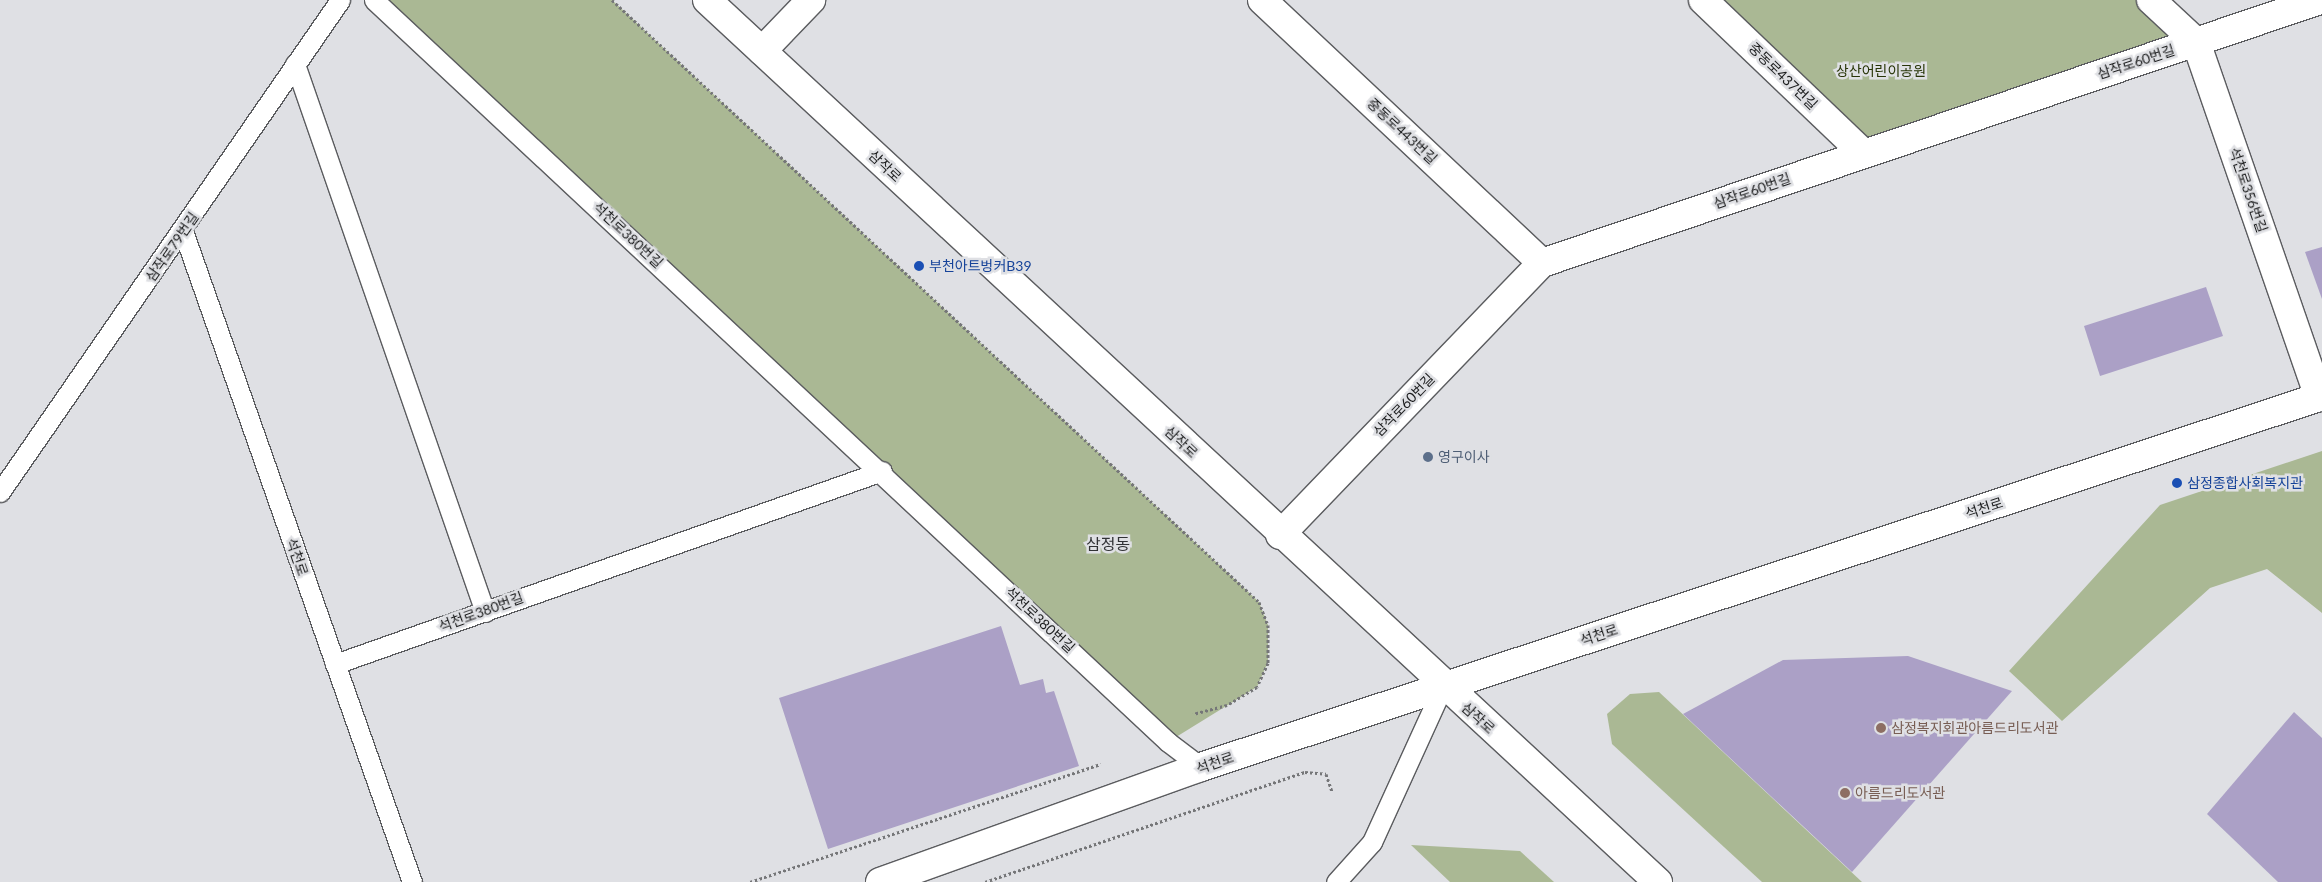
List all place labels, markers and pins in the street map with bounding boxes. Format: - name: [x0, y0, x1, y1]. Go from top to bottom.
- place label: 부천아트벙커B39: [929, 258, 1032, 274]
- marker: 부천아트벙커B39: [913, 260, 925, 272]
- place label: 영구이사: [1438, 449, 1490, 465]
- marker: 영구이사: [1422, 451, 1434, 463]
- place label: 삼정종합사회복지관: [2187, 475, 2303, 491]
- marker: 삼정종합사회복지관: [2171, 477, 2183, 489]
- place label: 삼정복지회관아름드리도서관: [1891, 720, 2058, 736]
- marker: 삼정복지회관아름드리도서관: [1875, 722, 1887, 734]
- place label: 아름드리도서관: [1855, 785, 1945, 801]
- marker: 아름드리도서관: [1839, 787, 1851, 799]

